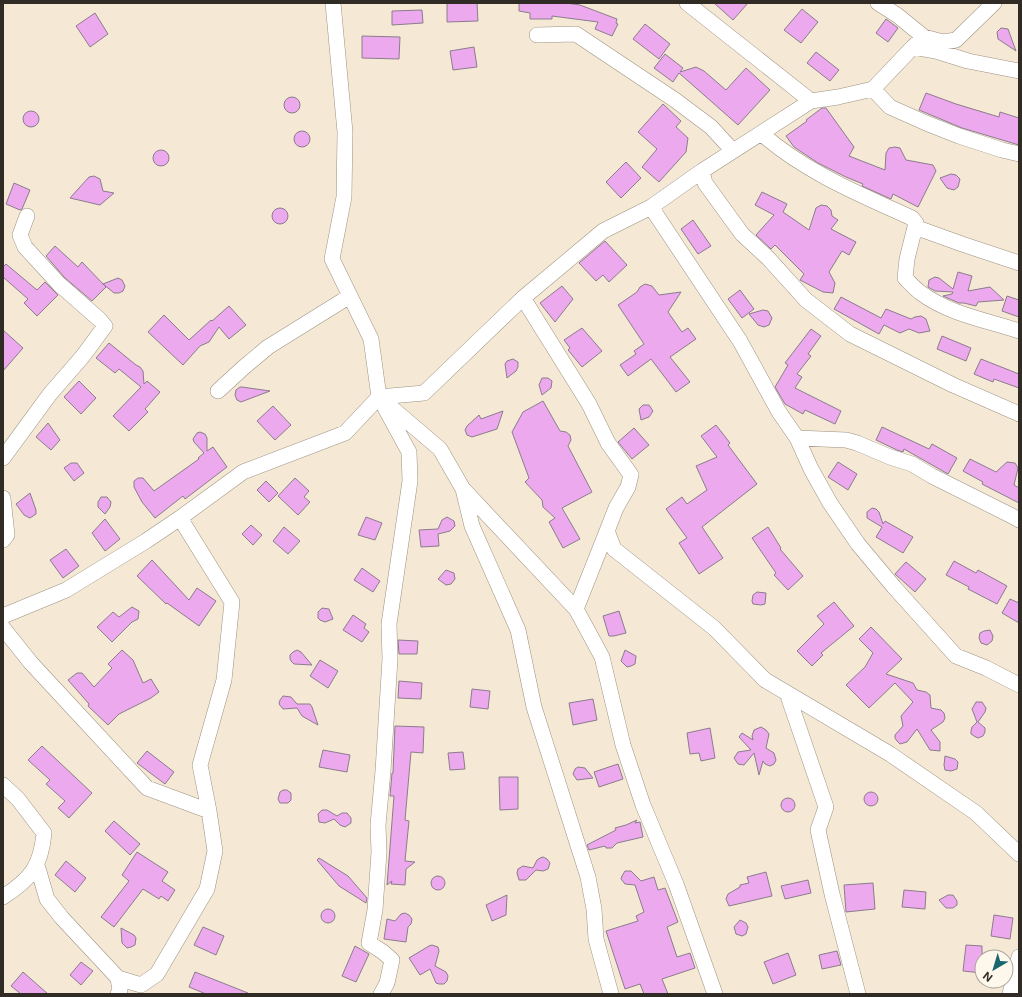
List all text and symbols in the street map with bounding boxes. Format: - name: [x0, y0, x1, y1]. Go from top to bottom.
- north arrow: [974, 949, 1014, 989]
- text: N: [980, 969, 995, 985]

